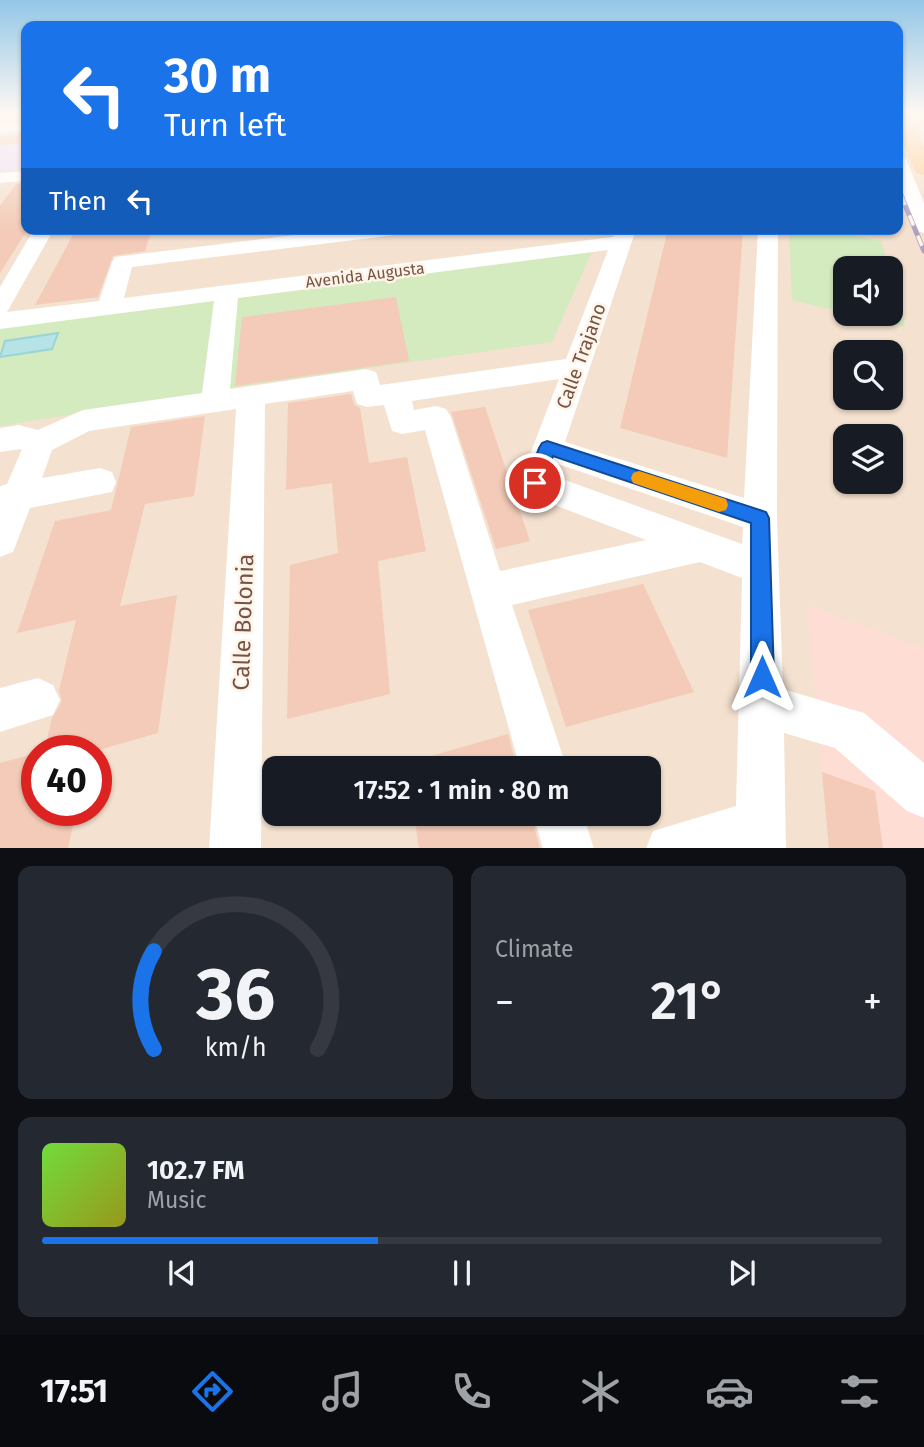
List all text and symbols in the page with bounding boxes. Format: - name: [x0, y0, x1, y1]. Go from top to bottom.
- text: 30 m: [164, 46, 271, 105]
- icon: left: [49, 49, 140, 140]
- text: Turn left: [164, 106, 286, 144]
- icon: left: [121, 182, 159, 220]
- text: Then: [49, 186, 107, 217]
- map controls: [833, 256, 903, 494]
- button: sound: [833, 256, 903, 326]
- street label: Avenida Augusta: [304, 258, 426, 292]
- street label: Calle Trajano: [551, 300, 611, 412]
- button: search: [833, 340, 903, 410]
- button: layers: [833, 424, 903, 494]
- pin: [505, 453, 565, 513]
- icon: arrive: [516, 464, 554, 502]
- street label: Calle Bolonia: [227, 553, 259, 691]
- position arrow: [725, 640, 799, 714]
- speed limit sign: 40: [21, 735, 112, 826]
- text: 17:52 · 1 min · 80 m: [354, 775, 569, 806]
- text: Climate: [495, 935, 574, 963]
- text: 36: [195, 951, 275, 1038]
- text: 21°: [650, 970, 727, 1033]
- text: −: [495, 979, 514, 1025]
- text: +: [863, 979, 882, 1025]
- text: km/h: [205, 1032, 266, 1062]
- text: 102.7 FM: [147, 1155, 244, 1186]
- text: Music: [147, 1186, 207, 1214]
- icon: previous: [163, 1254, 201, 1292]
- icon: pause: [443, 1254, 481, 1292]
- icon: next: [723, 1254, 761, 1292]
- icon: directions: [188, 1367, 237, 1416]
- icon: music: [318, 1367, 367, 1416]
- icon: phone: [447, 1367, 496, 1416]
- icon: climate: [576, 1367, 625, 1416]
- icon: car: [705, 1367, 754, 1416]
- icon: filters: [835, 1367, 884, 1416]
- text: 17:51: [40, 1372, 108, 1410]

